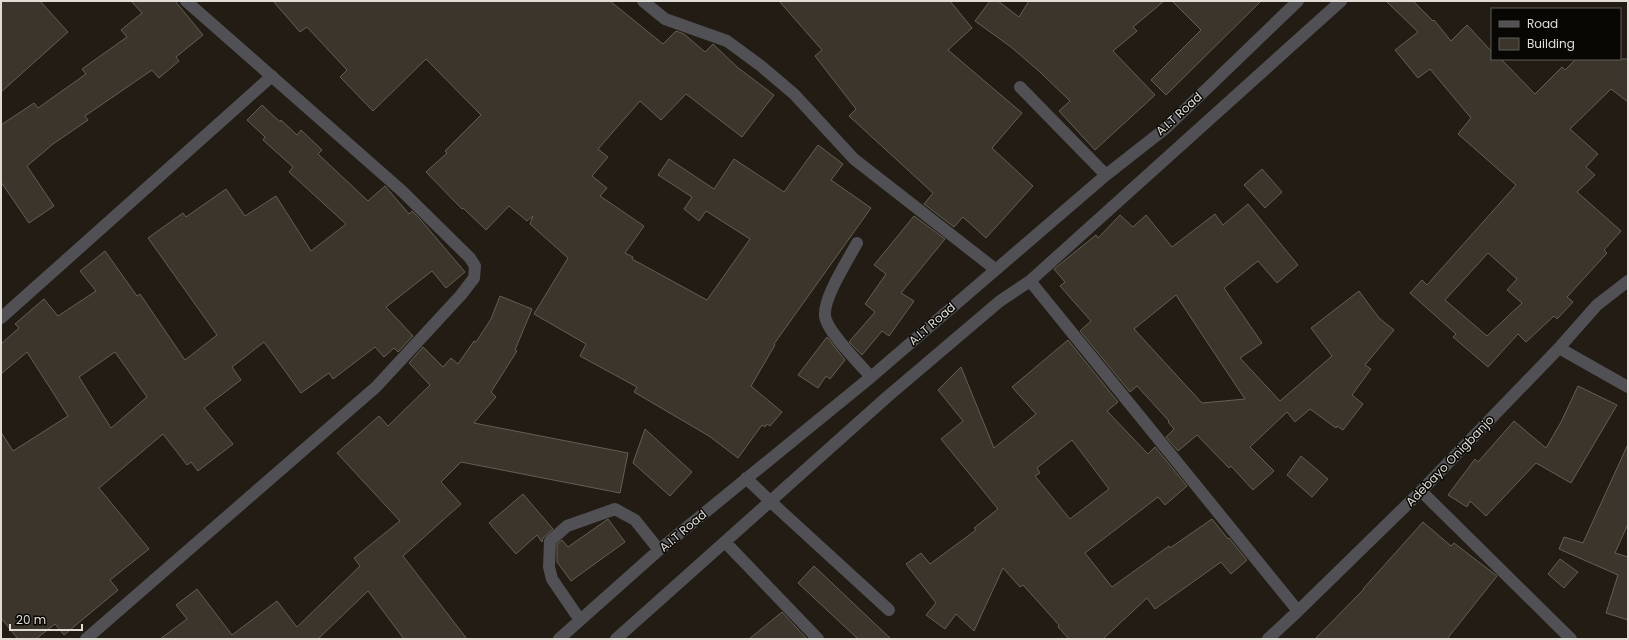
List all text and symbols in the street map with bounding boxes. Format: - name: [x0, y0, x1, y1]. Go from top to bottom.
- legend: [1491, 8, 1621, 60]
- text: Road: [1527, 15, 1558, 32]
- text: Building: [1527, 35, 1575, 52]
- street label: A.I.T Road: [1152, 88, 1206, 139]
- street label: A.I.T Road: [905, 299, 959, 349]
- street label: Adebayo Onigbanjo: [1402, 411, 1498, 510]
- street label: A.I.T Road: [655, 506, 710, 555]
- scale bar: [10, 606, 82, 632]
- text: 20 m: [16, 611, 46, 628]

